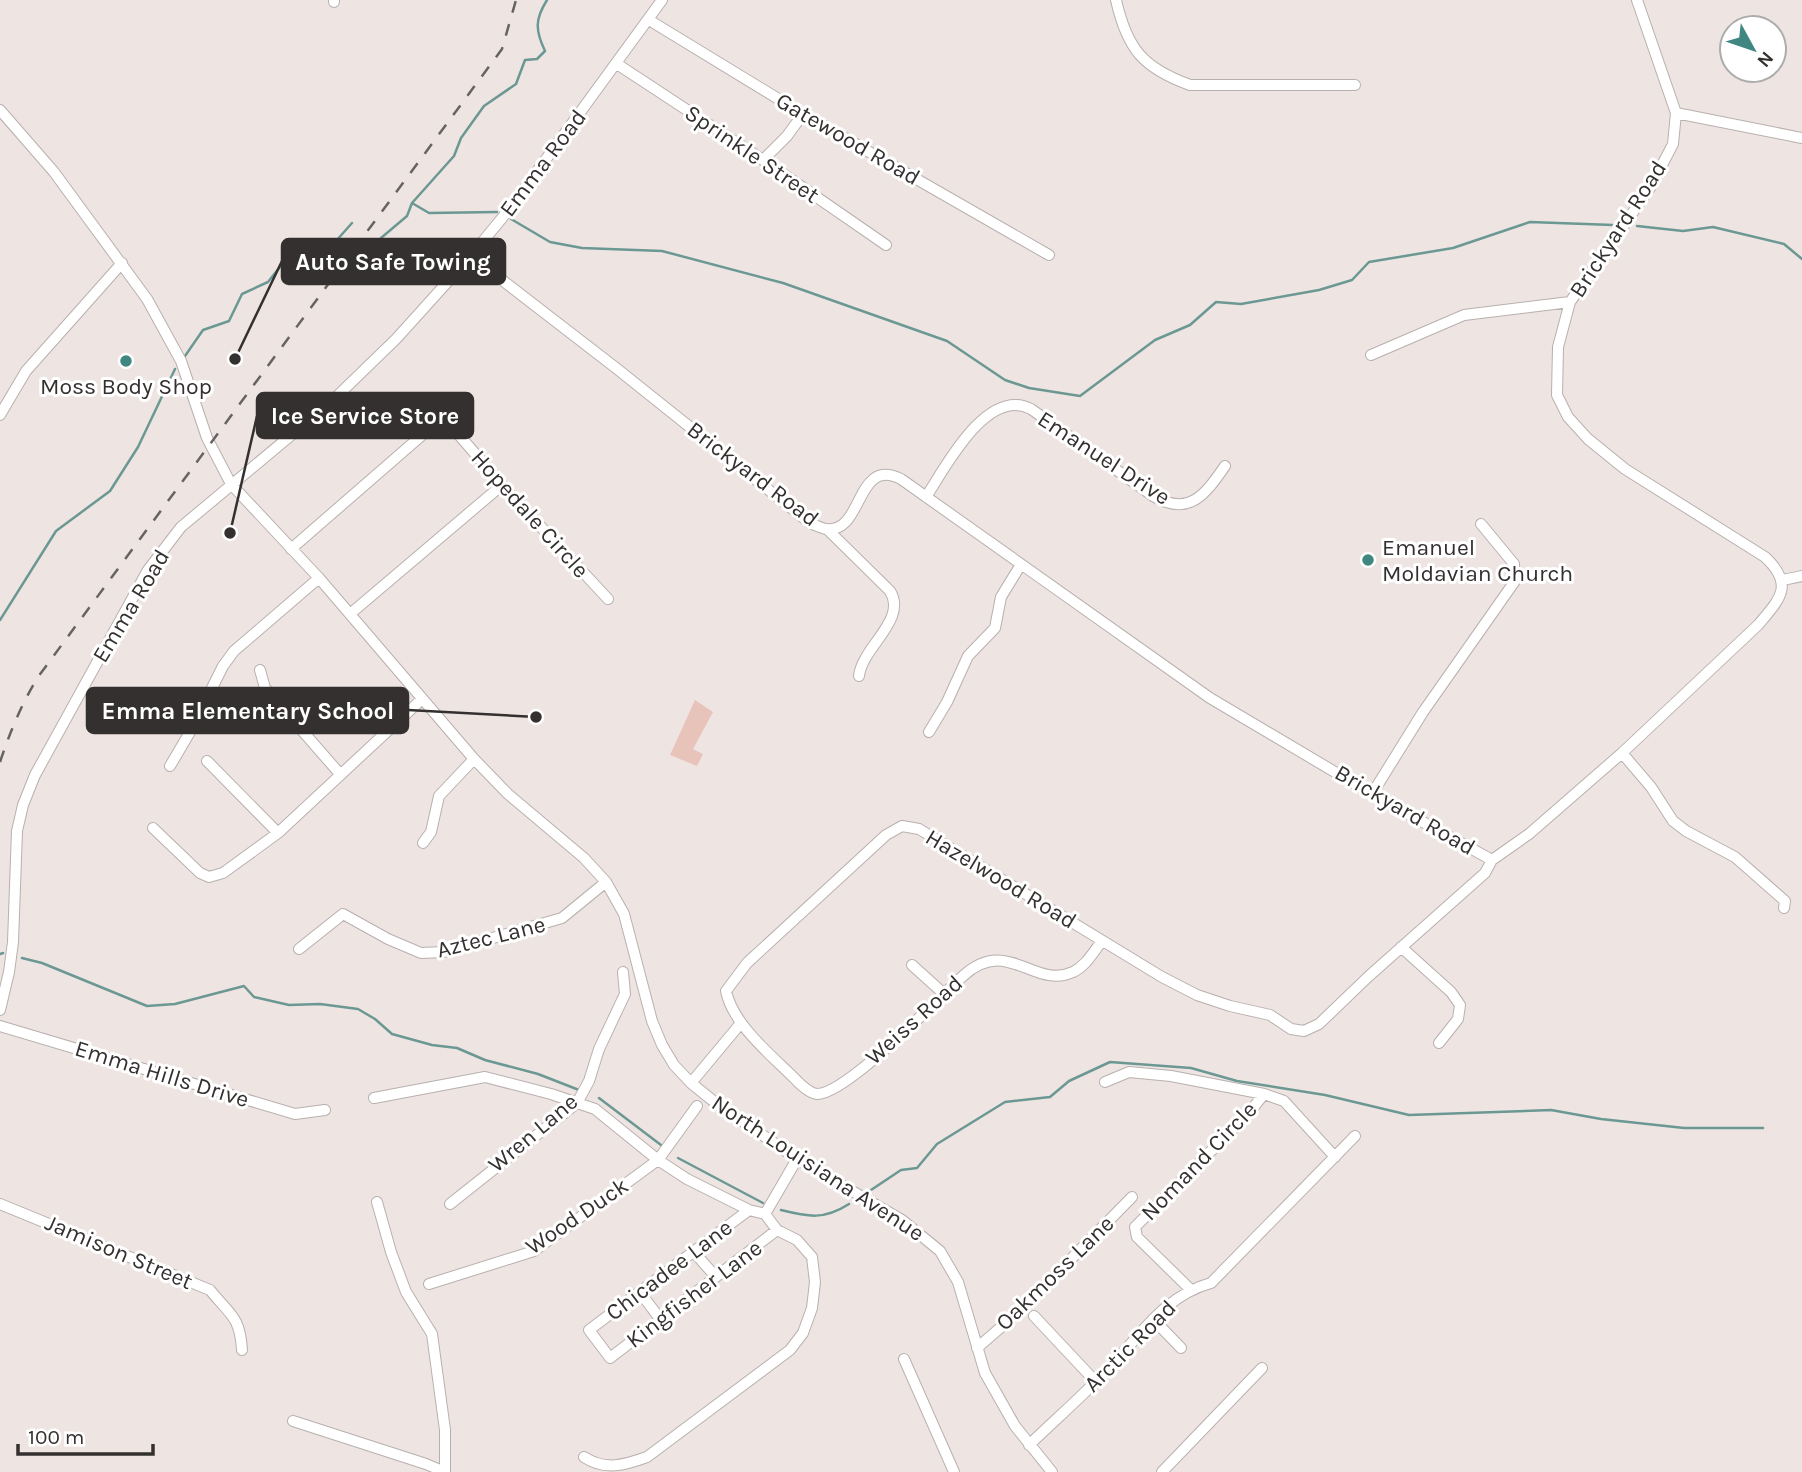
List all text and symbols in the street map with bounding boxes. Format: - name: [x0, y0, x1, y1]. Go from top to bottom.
- north arrow: [1718, 14, 1788, 84]
- text: N: [1752, 47, 1778, 72]
- street label: Gatewood Road: [771, 87, 925, 191]
- street label: Sprinkle Street: [680, 99, 825, 209]
- street label: Emma Road: [494, 104, 592, 222]
- street label: Brickyard Road: [1564, 156, 1672, 302]
- callout: Auto Safe Towing: [282, 239, 505, 284]
- text: Auto Safe Towing: [295, 248, 491, 276]
- marker: Moss Body Shop: [118, 353, 134, 369]
- place label: Moss Body Shop: [40, 373, 212, 400]
- callout: Ice Service Store: [257, 393, 473, 438]
- text: Ice Service Store: [271, 402, 459, 430]
- street label: Emanuel Drive: [1033, 405, 1175, 511]
- street label: Brickyard Road: [682, 416, 824, 532]
- street label: Hopedale Circle: [466, 445, 594, 583]
- place label: Emanuel Moldavian Church: [1382, 534, 1573, 587]
- street label: Emma Road: [87, 545, 175, 667]
- marker: Emanuel Moldavian Church: [1360, 552, 1376, 568]
- callout: Emma Elementary School: [87, 688, 408, 733]
- text: Emma Elementary School: [102, 697, 394, 725]
- street label: Brickyard Road: [1330, 759, 1480, 861]
- street label: Hazelwood Road: [921, 823, 1081, 935]
- street label: Aztec Lane: [434, 910, 548, 964]
- street label: Weiss Road: [860, 969, 968, 1071]
- street label: Emma Hills Drive: [72, 1035, 252, 1113]
- street label: Wren Lane: [483, 1088, 583, 1178]
- street label: North Louisiana Avenue: [707, 1089, 929, 1247]
- street label: Nomand Circle: [1136, 1096, 1262, 1226]
- street label: Wood Duck: [521, 1172, 633, 1260]
- street label: Jamison Street: [41, 1209, 197, 1295]
- street label: Oakmoss Lane: [990, 1210, 1120, 1336]
- street label: Chicadee Lane: [601, 1214, 737, 1326]
- street label: Kingfisher Lane: [621, 1234, 767, 1354]
- street label: Arctic Road: [1078, 1294, 1182, 1398]
- scale bar: [18, 1412, 152, 1456]
- text: 100 m: [28, 1425, 85, 1449]

